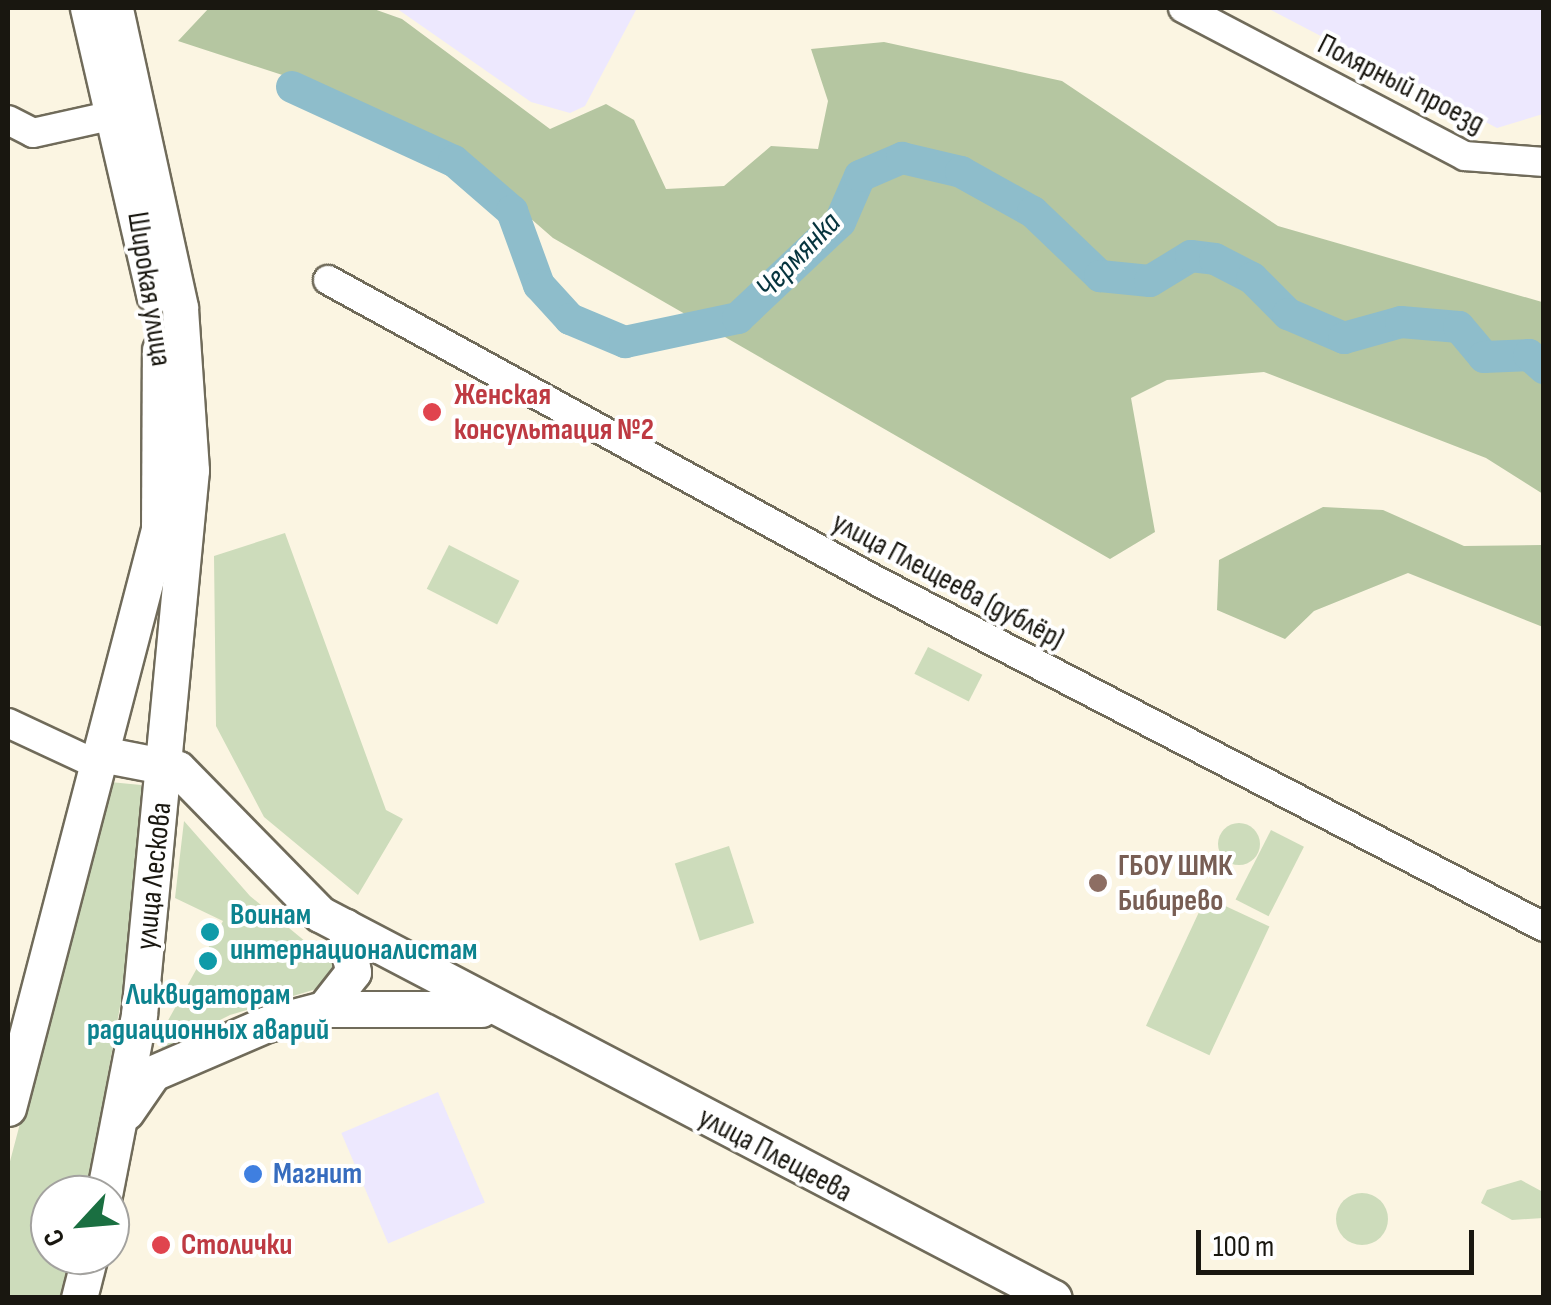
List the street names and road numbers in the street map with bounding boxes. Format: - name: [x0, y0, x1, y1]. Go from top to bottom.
- street label: Полярный проезд: [1312, 27, 1490, 141]
- street label: Широкая улица: [119, 209, 179, 369]
- street label: улица Плещеева (дублёр): [826, 505, 1070, 657]
- street label: улица Лескова: [128, 801, 180, 951]
- street label: улица Плещеева: [692, 1100, 858, 1210]

